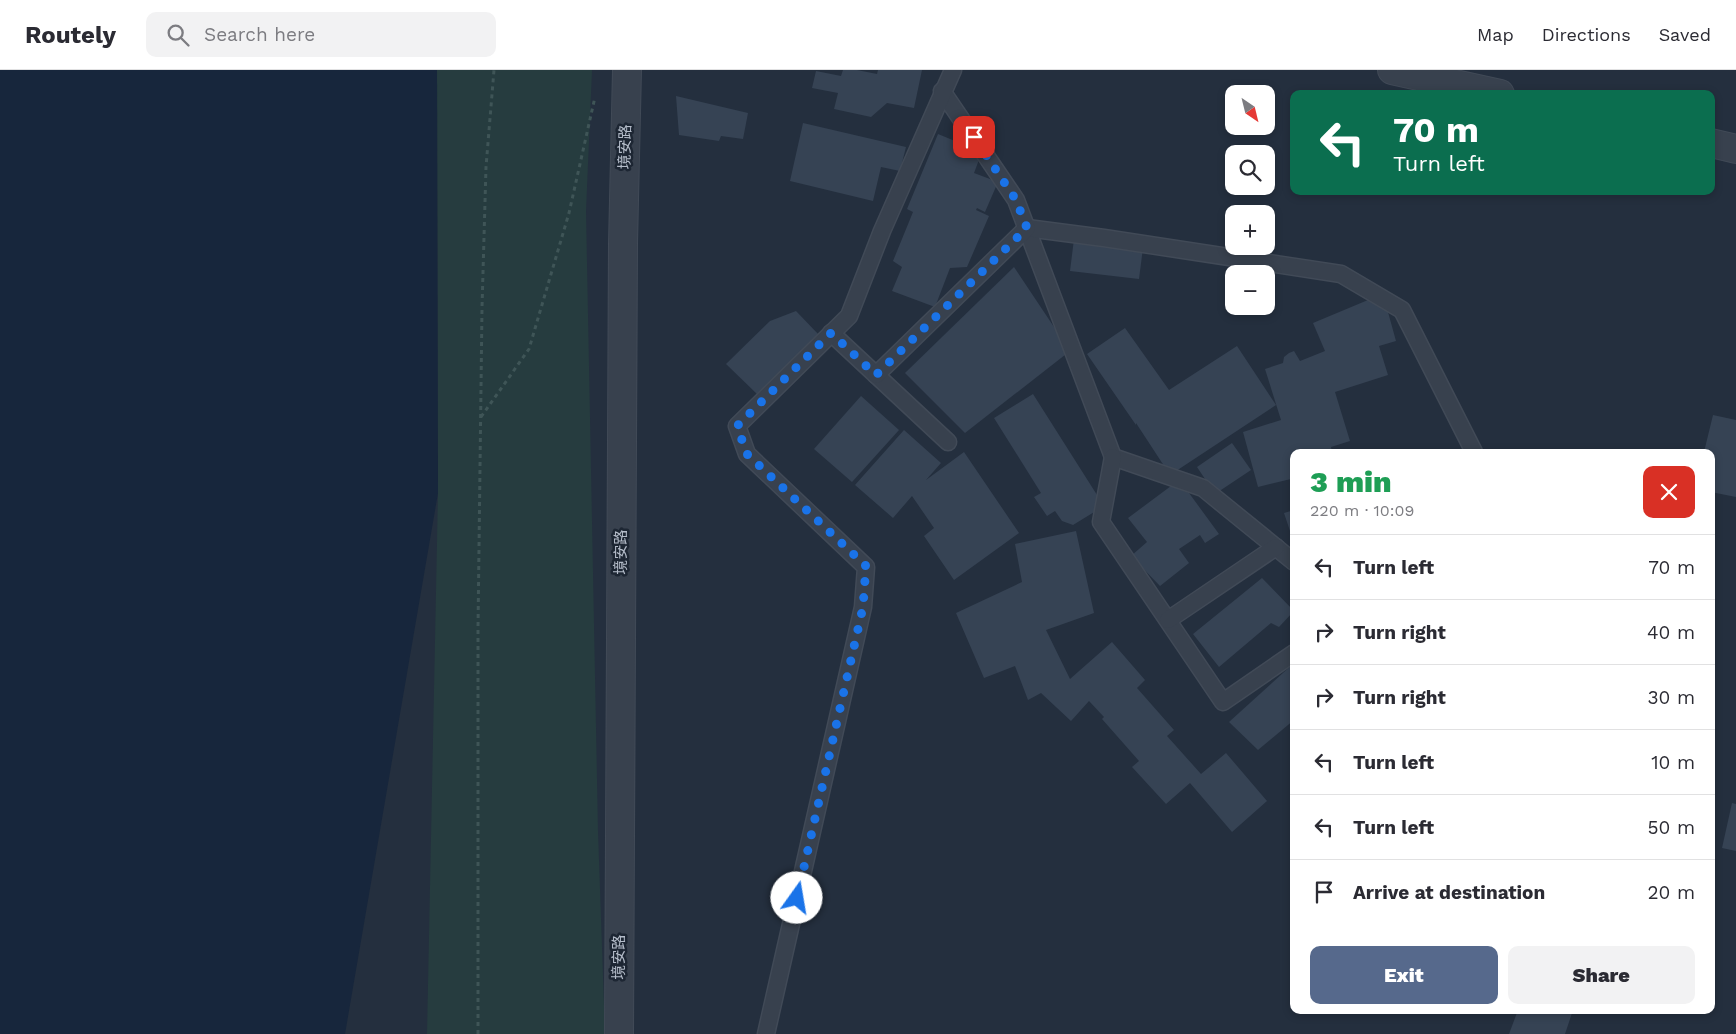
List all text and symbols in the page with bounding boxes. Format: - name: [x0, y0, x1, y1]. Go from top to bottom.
- search box: [146, 12, 496, 57]
- text: Routely: [25, 21, 116, 49]
- icon: search: [164, 21, 192, 49]
- text: Search here: [204, 23, 315, 46]
- text: Map: [1477, 24, 1514, 45]
- text: Directions: [1542, 24, 1631, 45]
- text: Saved: [1659, 24, 1711, 45]
- north arrow: [1225, 85, 1275, 135]
- map controls: [1225, 85, 1275, 315]
- text: 70 m: [1393, 109, 1479, 151]
- icon: left: [1310, 110, 1375, 175]
- pin: [953, 116, 995, 158]
- icon: arrive: [960, 123, 988, 151]
- street label: 境安路: [616, 124, 634, 170]
- button: search: [1225, 145, 1275, 195]
- text: Turn left: [1393, 151, 1485, 176]
- button: +: [1225, 205, 1275, 255]
- button: −: [1225, 265, 1275, 315]
- text: 3 min: [1310, 464, 1392, 499]
- button: close: [1643, 466, 1695, 518]
- text: 220 m · 10:09: [1310, 501, 1414, 520]
- street label: 境安路: [612, 529, 630, 575]
- icon: left: [1310, 553, 1338, 581]
- text: Turn left: [1353, 556, 1434, 579]
- text: 70 m: [1648, 556, 1695, 579]
- icon: right: [1310, 618, 1338, 646]
- text: Turn right: [1353, 621, 1446, 644]
- text: 40 m: [1647, 621, 1695, 644]
- icon: right: [1310, 683, 1338, 711]
- text: Turn right: [1353, 686, 1446, 709]
- text: 30 m: [1648, 686, 1695, 709]
- icon: left: [1310, 748, 1338, 776]
- text: Turn left: [1353, 751, 1434, 774]
- text: 10 m: [1651, 751, 1695, 774]
- icon: left: [1310, 813, 1338, 841]
- text: Turn left: [1353, 816, 1434, 839]
- text: 50 m: [1648, 816, 1695, 839]
- position arrow: [770, 871, 822, 923]
- icon: arrive: [1310, 878, 1338, 906]
- text: Arrive at destination: [1353, 881, 1545, 904]
- text: 20 m: [1648, 881, 1695, 904]
- street label: 境安路: [610, 934, 628, 980]
- button: Exit: [1310, 946, 1498, 1004]
- button: Share: [1508, 946, 1695, 1004]

